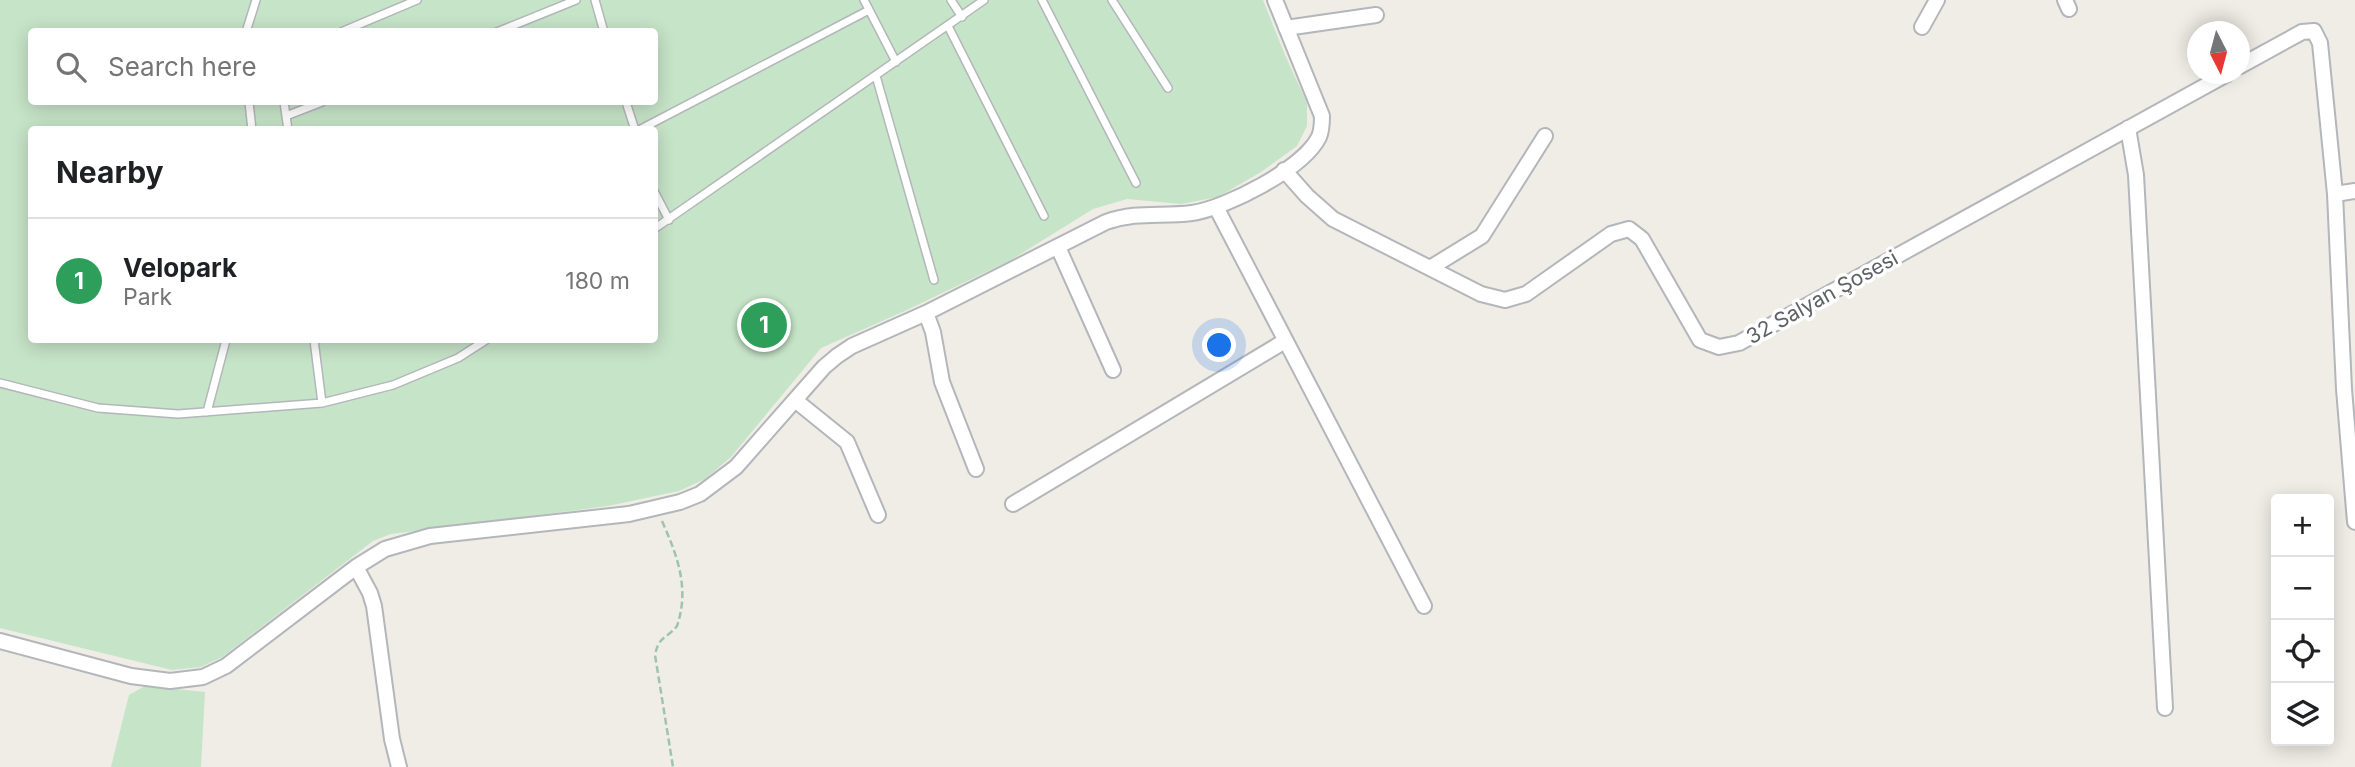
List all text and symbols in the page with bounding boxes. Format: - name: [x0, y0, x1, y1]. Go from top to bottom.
- north arrow: [2187, 21, 2250, 84]
- search box: [28, 28, 658, 105]
- icon: search: [52, 48, 90, 86]
- text: Search here: [108, 51, 257, 82]
- text: Nearby: [56, 154, 164, 190]
- street label: 32 Salyan Şosesi: [1742, 245, 1902, 349]
- text: Velopark: [123, 252, 237, 283]
- text: 1: [74, 267, 84, 295]
- text: 180 m: [565, 267, 630, 295]
- text: Park: [123, 283, 172, 311]
- pin: 1: [741, 299, 787, 351]
- your location: [1202, 328, 1236, 362]
- map controls: [2271, 494, 2334, 746]
- button: +: [2271, 494, 2334, 557]
- button: −: [2271, 557, 2334, 620]
- button: locate: [2271, 620, 2334, 683]
- button: layers: [2271, 683, 2334, 746]

